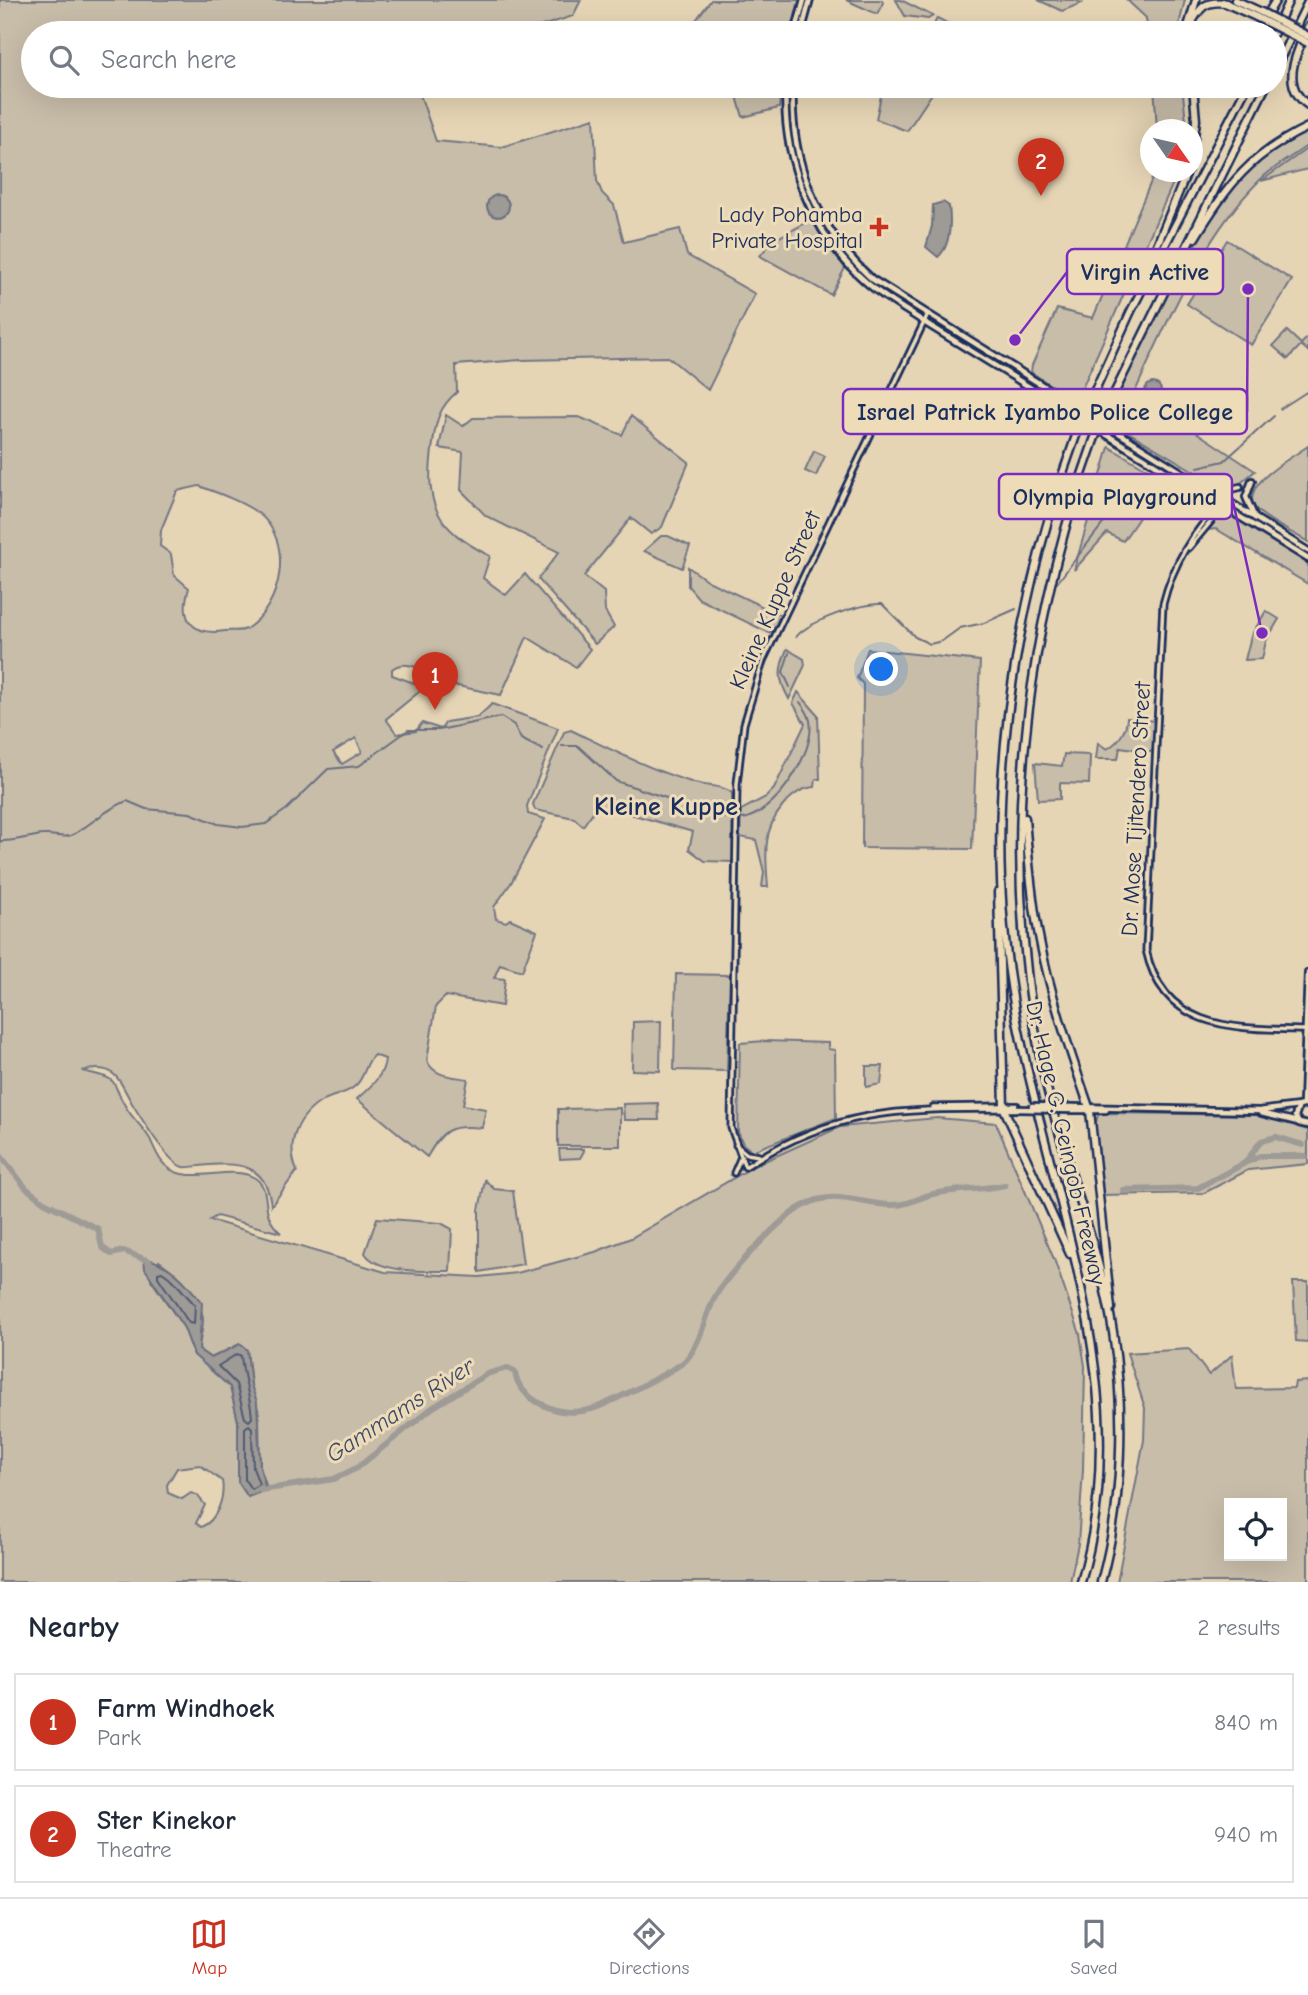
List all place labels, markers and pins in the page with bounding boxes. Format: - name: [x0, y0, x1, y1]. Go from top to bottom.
- pin: 2: [1018, 138, 1064, 196]
- place label: Lady Pohamba Private Hospital: [711, 201, 863, 254]
- marker: Lady Pohamba Private Hospital: [869, 217, 889, 237]
- callout: Virgin Active: [1067, 249, 1223, 294]
- callout: Israel Patrick Iyambo Police College: [843, 389, 1247, 434]
- callout: Olympia Playground: [999, 474, 1232, 519]
- pin: 1: [412, 652, 458, 710]

